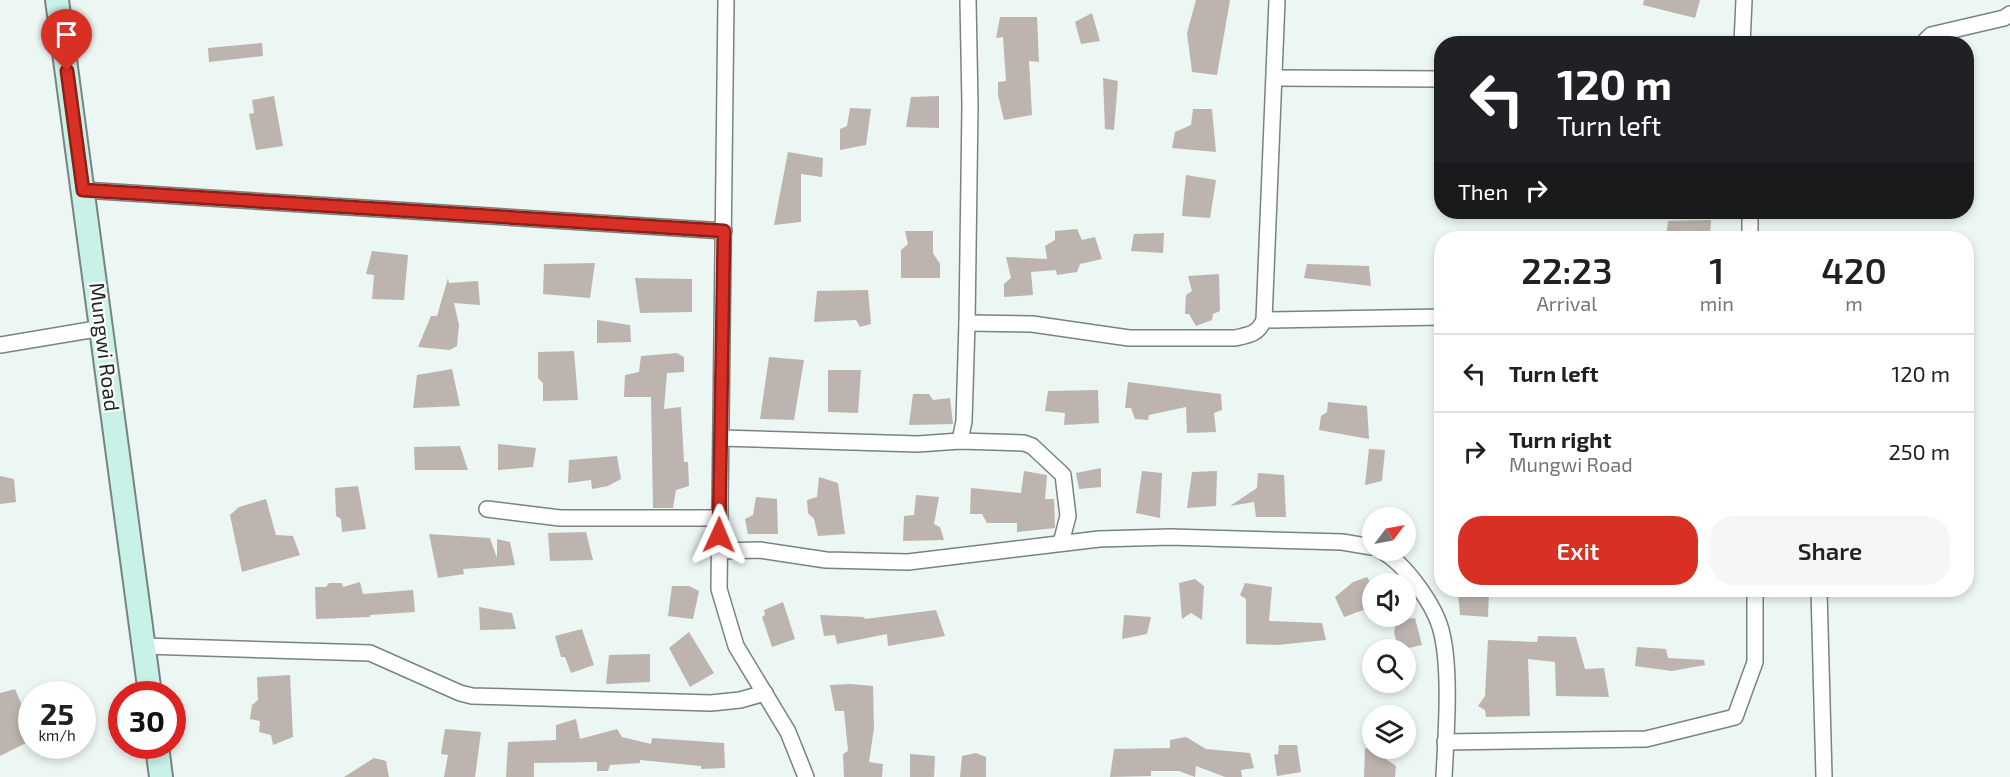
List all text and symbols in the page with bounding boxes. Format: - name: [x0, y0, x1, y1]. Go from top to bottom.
- pin: [41, 9, 92, 71]
- icon: arrive: [50, 18, 83, 51]
- text: 120 m: [1557, 58, 1672, 108]
- icon: left: [1458, 60, 1536, 138]
- text: Turn left: [1557, 109, 1661, 141]
- icon: right: [1520, 174, 1553, 207]
- text: Then: [1458, 178, 1508, 204]
- text: 22:23: [1521, 248, 1612, 291]
- text: 1: [1709, 248, 1724, 291]
- text: 420: [1821, 248, 1887, 291]
- street label: Mungwi Road: [85, 281, 126, 413]
- text: Arrival: [1536, 291, 1597, 315]
- text: min: [1700, 291, 1734, 315]
- text: m: [1845, 291, 1863, 315]
- icon: left: [1458, 357, 1491, 390]
- text: Turn left: [1509, 360, 1598, 386]
- text: 120 m: [1891, 360, 1950, 386]
- text: Turn right: [1509, 426, 1611, 452]
- icon: right: [1458, 435, 1491, 468]
- text: 250 m: [1888, 438, 1950, 464]
- text: Mungwi Road: [1509, 452, 1633, 476]
- position arrow: [687, 503, 751, 567]
- north arrow: [1362, 507, 1416, 561]
- map controls: [1362, 507, 1416, 759]
- button: Exit: [1458, 516, 1698, 585]
- button: Share: [1710, 516, 1950, 585]
- button: sound: [1362, 573, 1416, 627]
- button: search: [1362, 639, 1416, 693]
- speed limit sign: 30: [108, 681, 186, 759]
- text: 25: [40, 695, 74, 731]
- button: layers: [1362, 705, 1416, 759]
- text: km/h: [38, 726, 76, 744]

